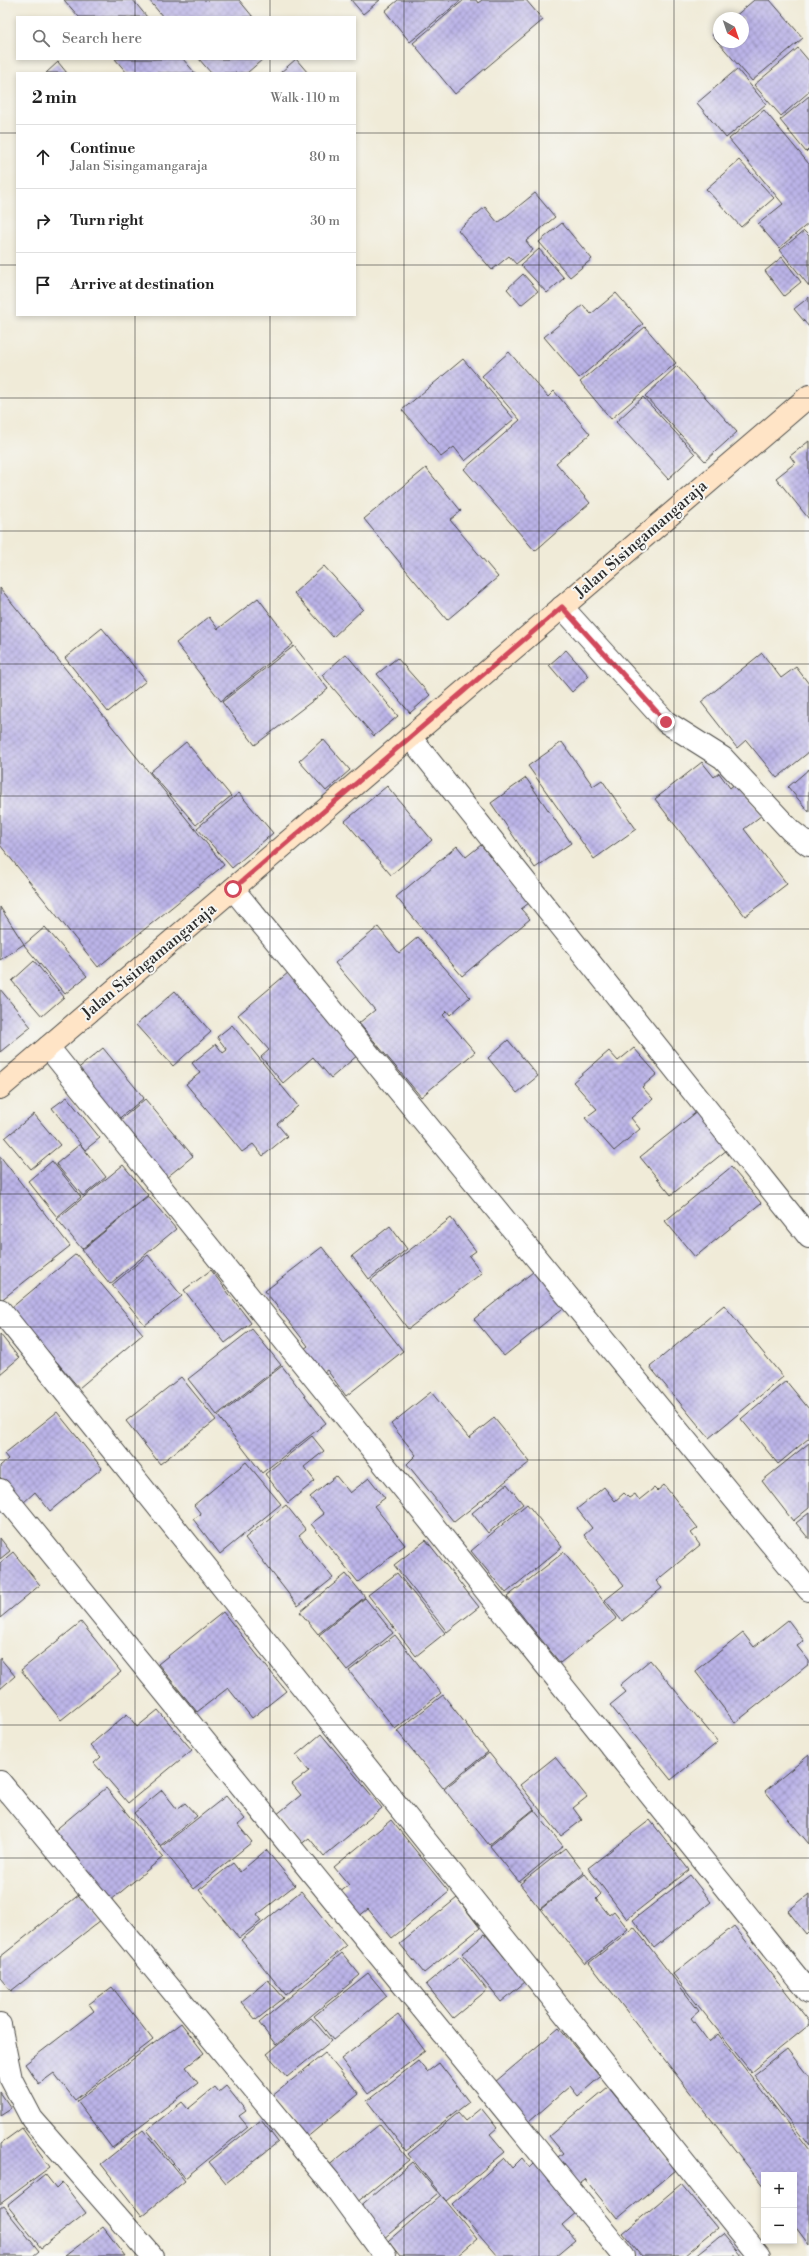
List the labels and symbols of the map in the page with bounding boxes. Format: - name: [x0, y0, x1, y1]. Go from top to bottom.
- north arrow: [713, 12, 749, 48]
- street label: Jalan Sisingamangaraja: [570, 475, 712, 603]
- route end: [657, 713, 675, 731]
- route start: [224, 880, 242, 898]
- street label: Jalan Sisingamangaraja: [77, 898, 221, 1024]

